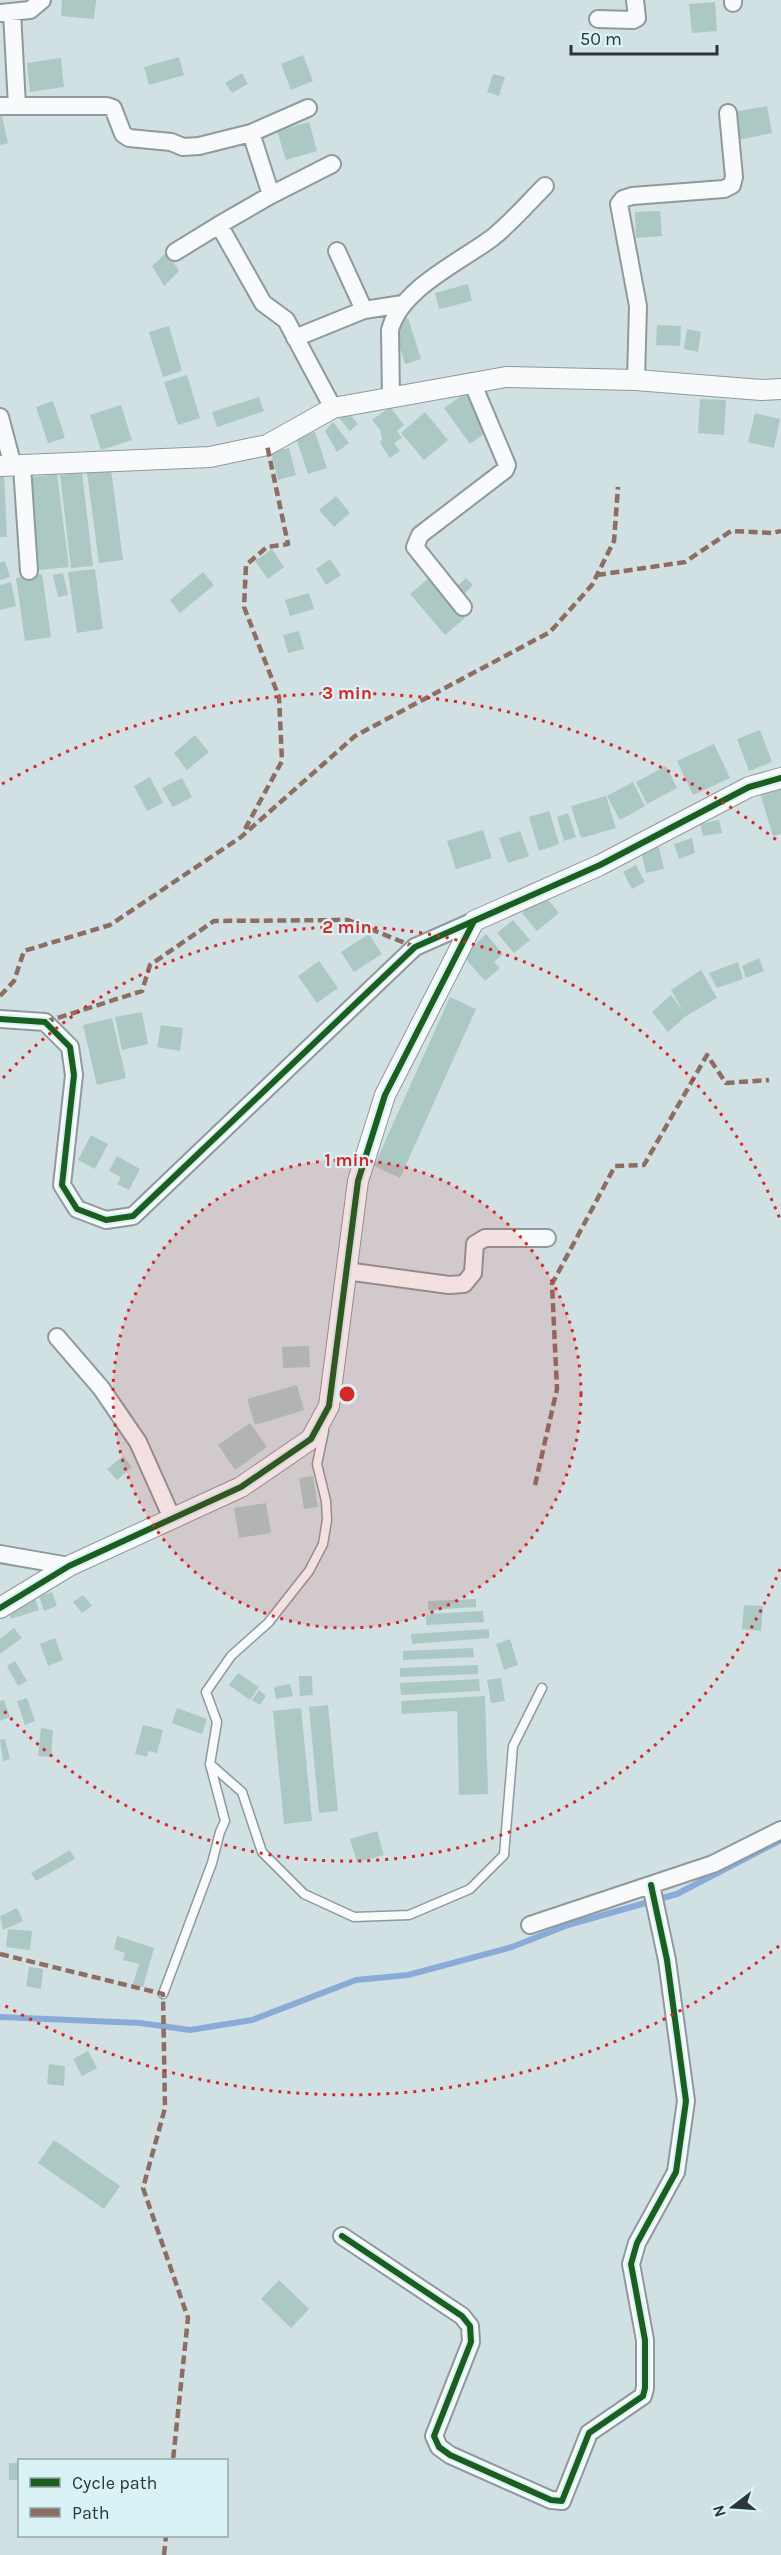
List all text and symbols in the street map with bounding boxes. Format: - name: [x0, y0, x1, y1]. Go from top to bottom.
- scale bar: [571, 18, 716, 56]
- text: 50 m: [580, 28, 622, 50]
- text: 3 min: [322, 682, 372, 704]
- text: 2 min: [322, 916, 372, 938]
- text: 1 min: [324, 1149, 370, 1171]
- centre of rings: [337, 1384, 357, 1404]
- legend: [18, 2459, 228, 2537]
- text: Cycle path: [72, 2472, 157, 2494]
- north arrow: [703, 2477, 763, 2537]
- text: Path: [72, 2502, 110, 2524]
- text: N: [708, 2503, 730, 2520]

